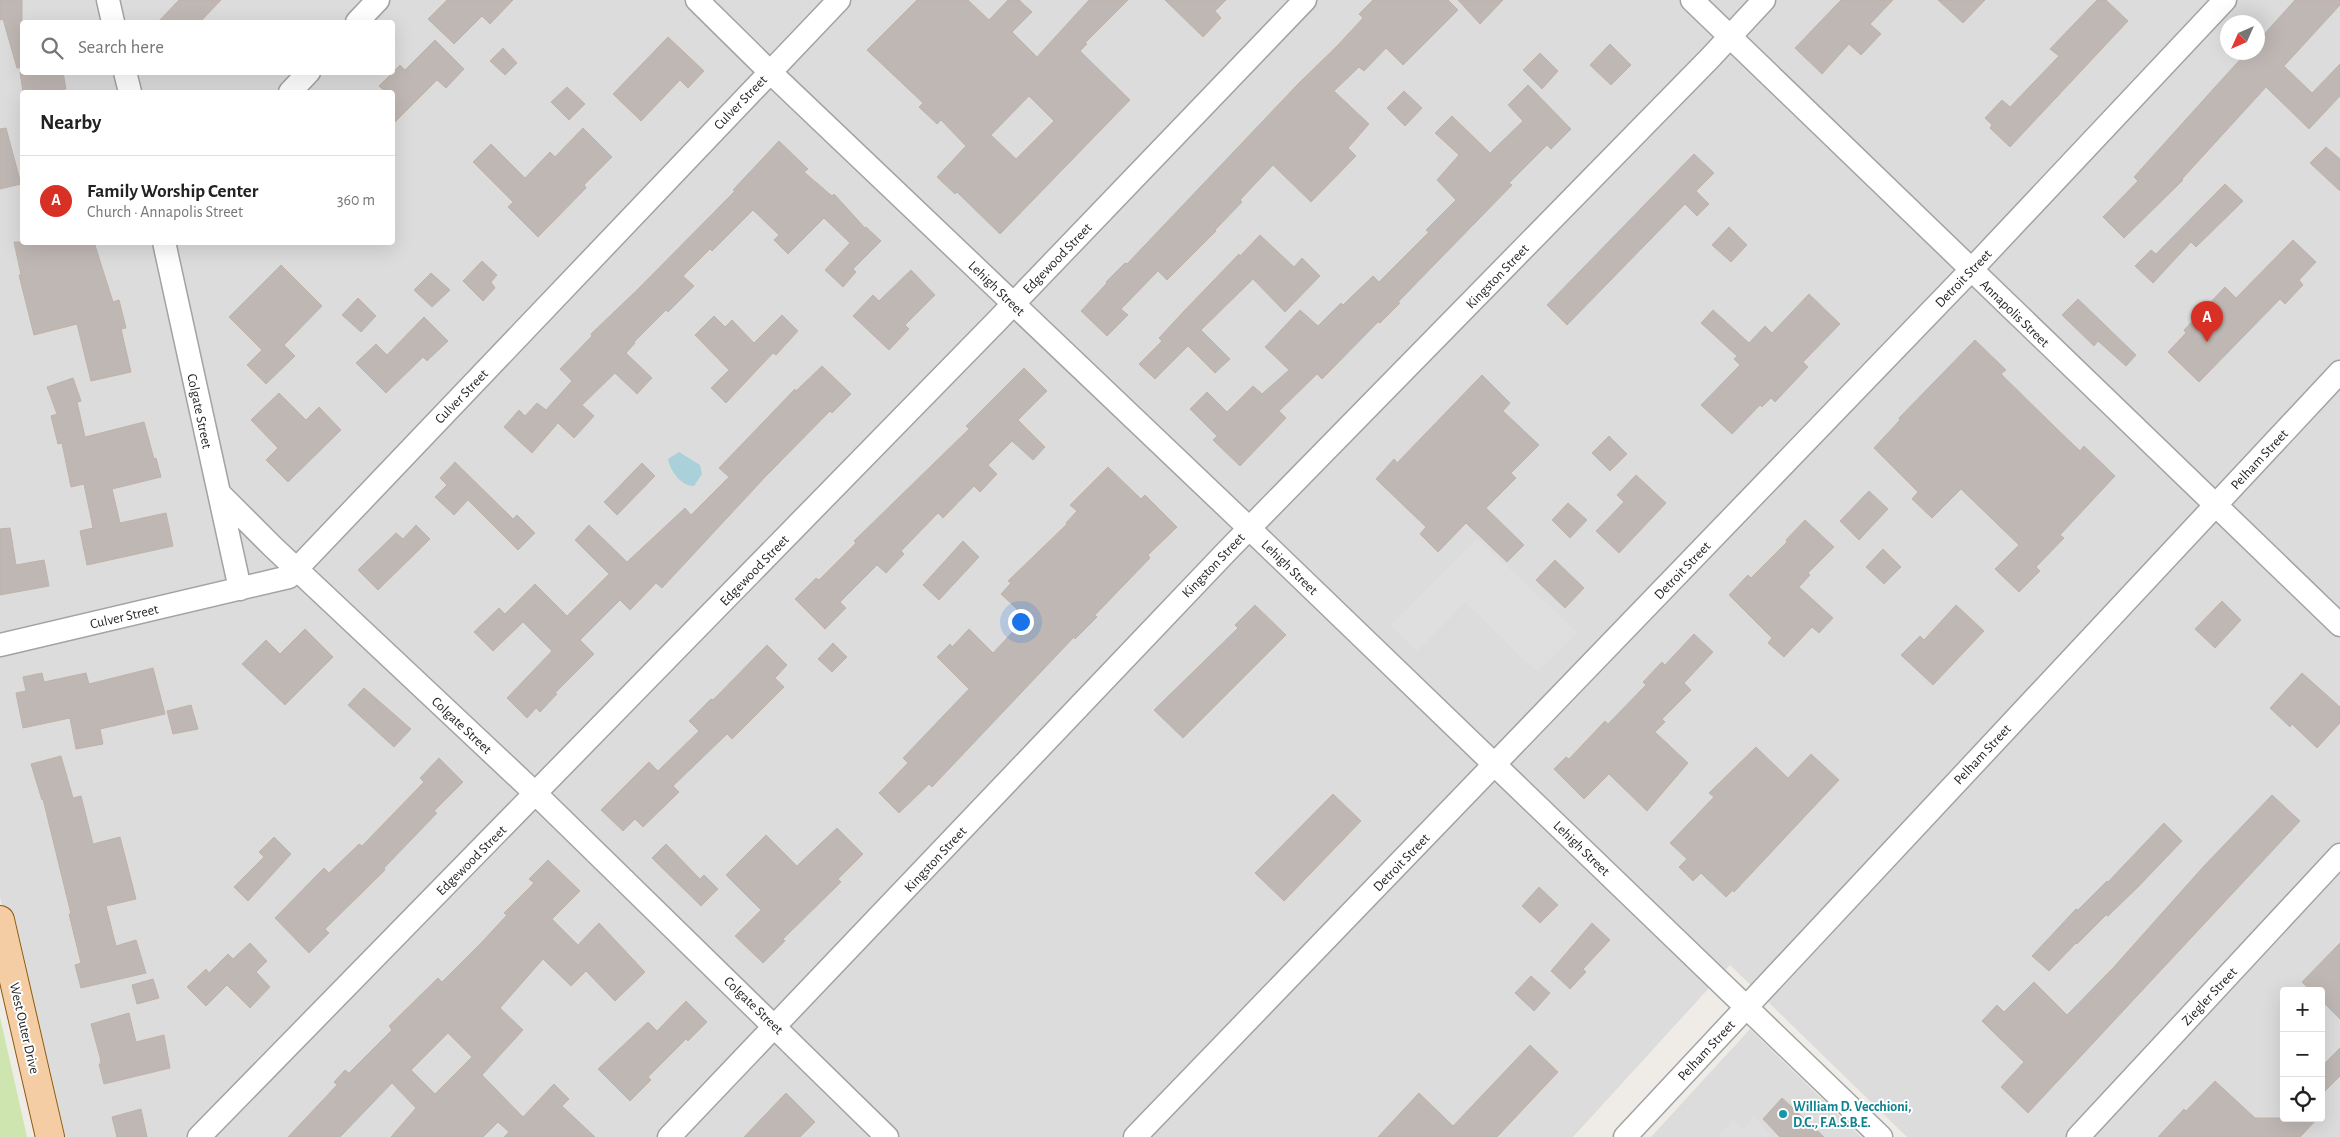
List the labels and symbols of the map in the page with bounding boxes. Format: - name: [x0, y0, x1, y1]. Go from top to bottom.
- north arrow: [2220, 15, 2265, 60]
- street label: Culver Street: [711, 72, 770, 133]
- street label: Edgewood Street: [1021, 220, 1095, 297]
- street label: Kingston Street: [1464, 241, 1532, 312]
- street label: Detroit Street: [1933, 247, 1995, 310]
- street label: Lehigh Street: [966, 259, 1027, 319]
- street label: Annapolis Street: [1977, 277, 2052, 350]
- pin: A: [2191, 301, 2223, 342]
- street label: Culver Street: [432, 366, 491, 427]
- street label: Colgate Street: [184, 372, 214, 451]
- street label: Pelham Street: [2228, 426, 2291, 492]
- street label: Kingston Street: [1180, 530, 1248, 601]
- street label: Edgewood Street: [718, 532, 792, 609]
- street label: Lehigh Street: [1259, 538, 1320, 598]
- street label: Detroit Street: [1652, 539, 1714, 602]
- street label: Culver Street: [89, 602, 160, 632]
- your location: [1008, 609, 1034, 635]
- street label: Colgate Street: [429, 695, 494, 757]
- street label: Pelham Street: [1951, 721, 2014, 787]
- street label: Lehigh Street: [1551, 819, 1612, 879]
- street label: Edgewood Street: [434, 823, 510, 898]
- street label: Kingston Street: [902, 824, 970, 895]
- street label: Detroit Street: [1371, 831, 1433, 894]
- street label: Ziegler Street: [2180, 965, 2240, 1028]
- street label: Colgate Street: [721, 974, 786, 1038]
- street label: West Outer Drive: [7, 981, 41, 1075]
- street label: Pelham Street: [1675, 1017, 1738, 1083]
- place label: William D. Vecchioni, D.C., F.A.S.B.E.: [1793, 1100, 1911, 1130]
- marker: William D. Vecchioni, D.C., F.A.S.B.E.: [1777, 1108, 1789, 1120]

